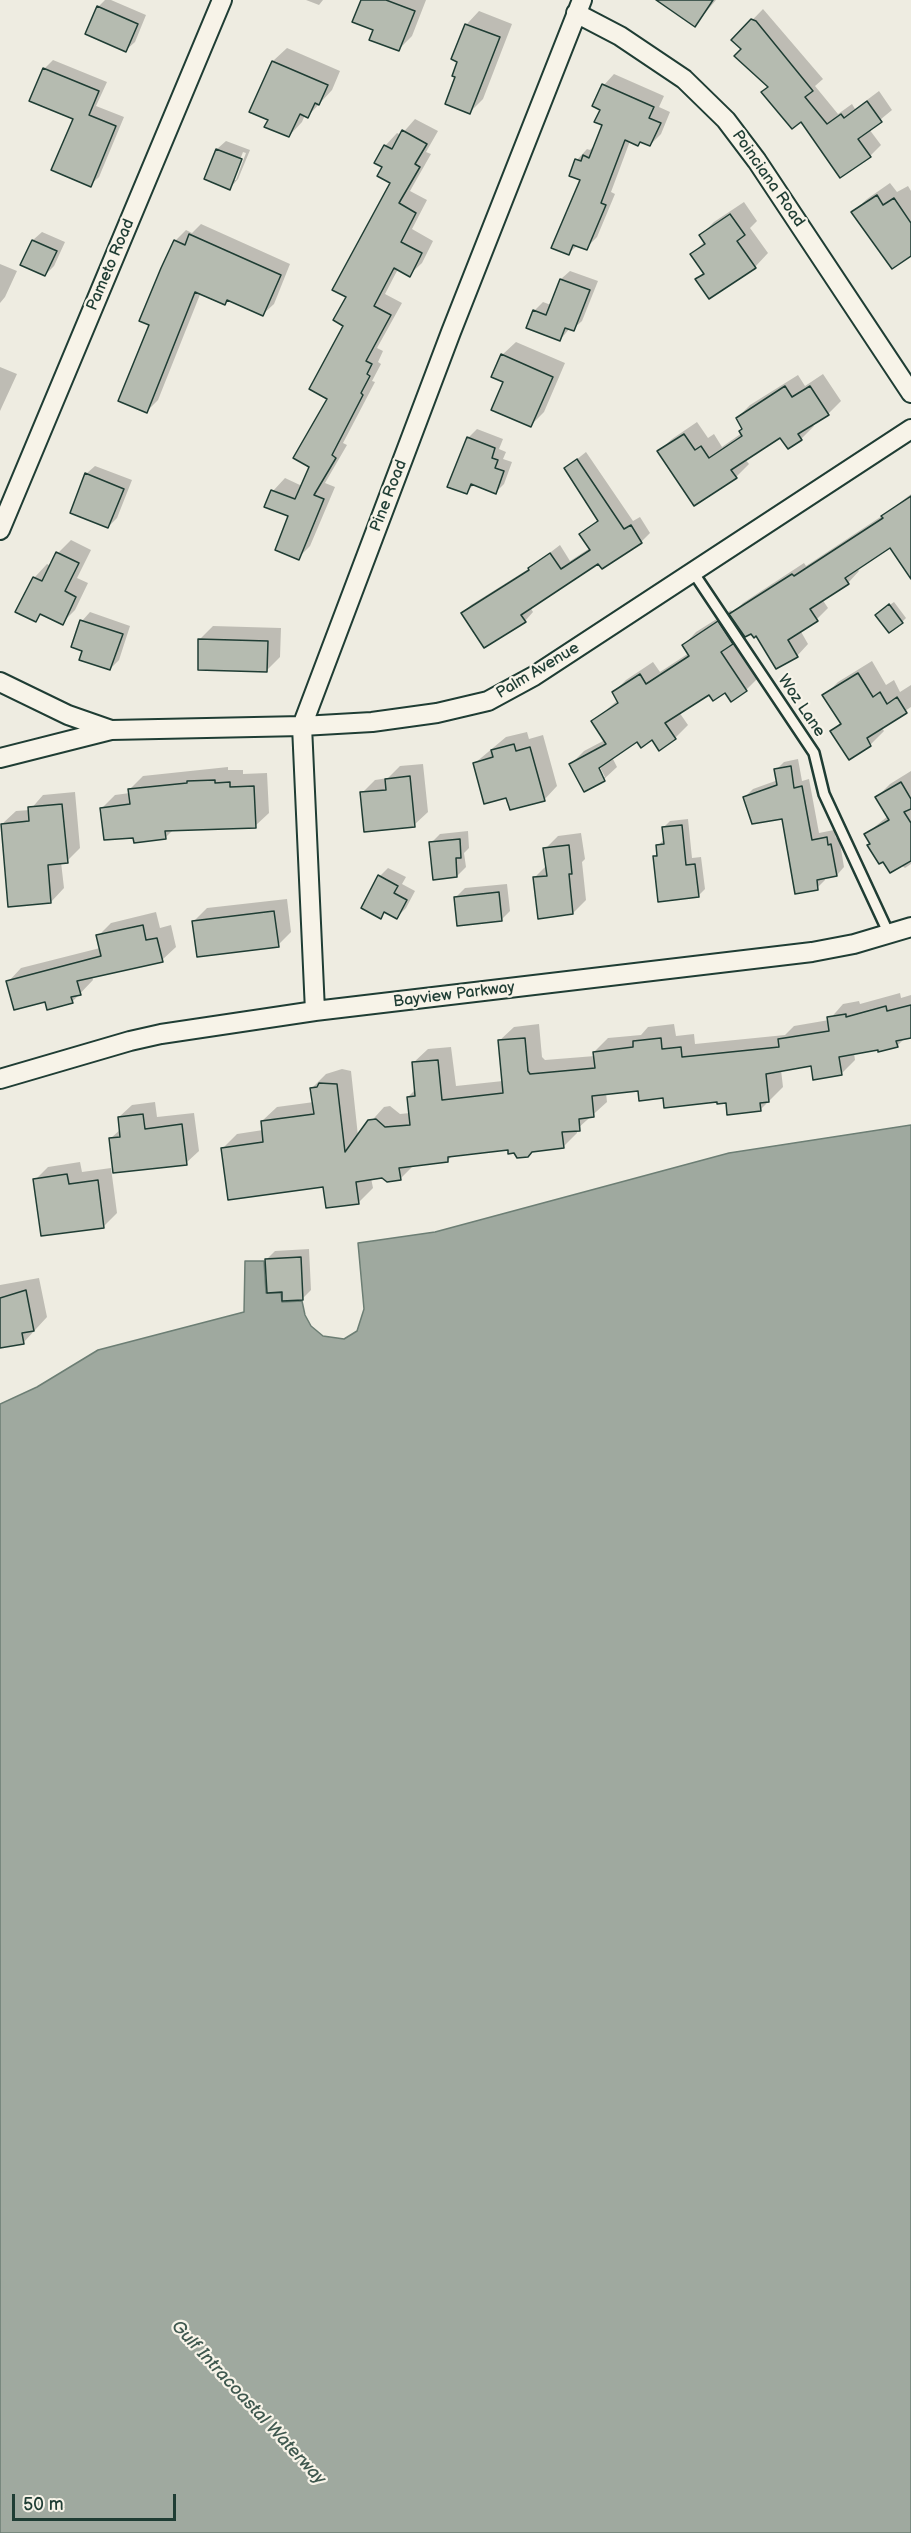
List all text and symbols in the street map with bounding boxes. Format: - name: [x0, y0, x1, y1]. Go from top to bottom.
- street label: Poinciana Road: [728, 127, 808, 231]
- street label: Pameto Road: [83, 216, 139, 314]
- street label: Pine Road: [367, 457, 411, 535]
- street label: Palm Avenue: [493, 639, 583, 703]
- street label: Woz Lane: [773, 671, 829, 741]
- street label: Bayview Parkway: [392, 978, 516, 1012]
- water label: Gulf Intracoastal Waterway: [166, 2316, 330, 2490]
- scale bar: [15, 2482, 178, 2520]
- text: 50 m: [23, 2494, 64, 2515]

